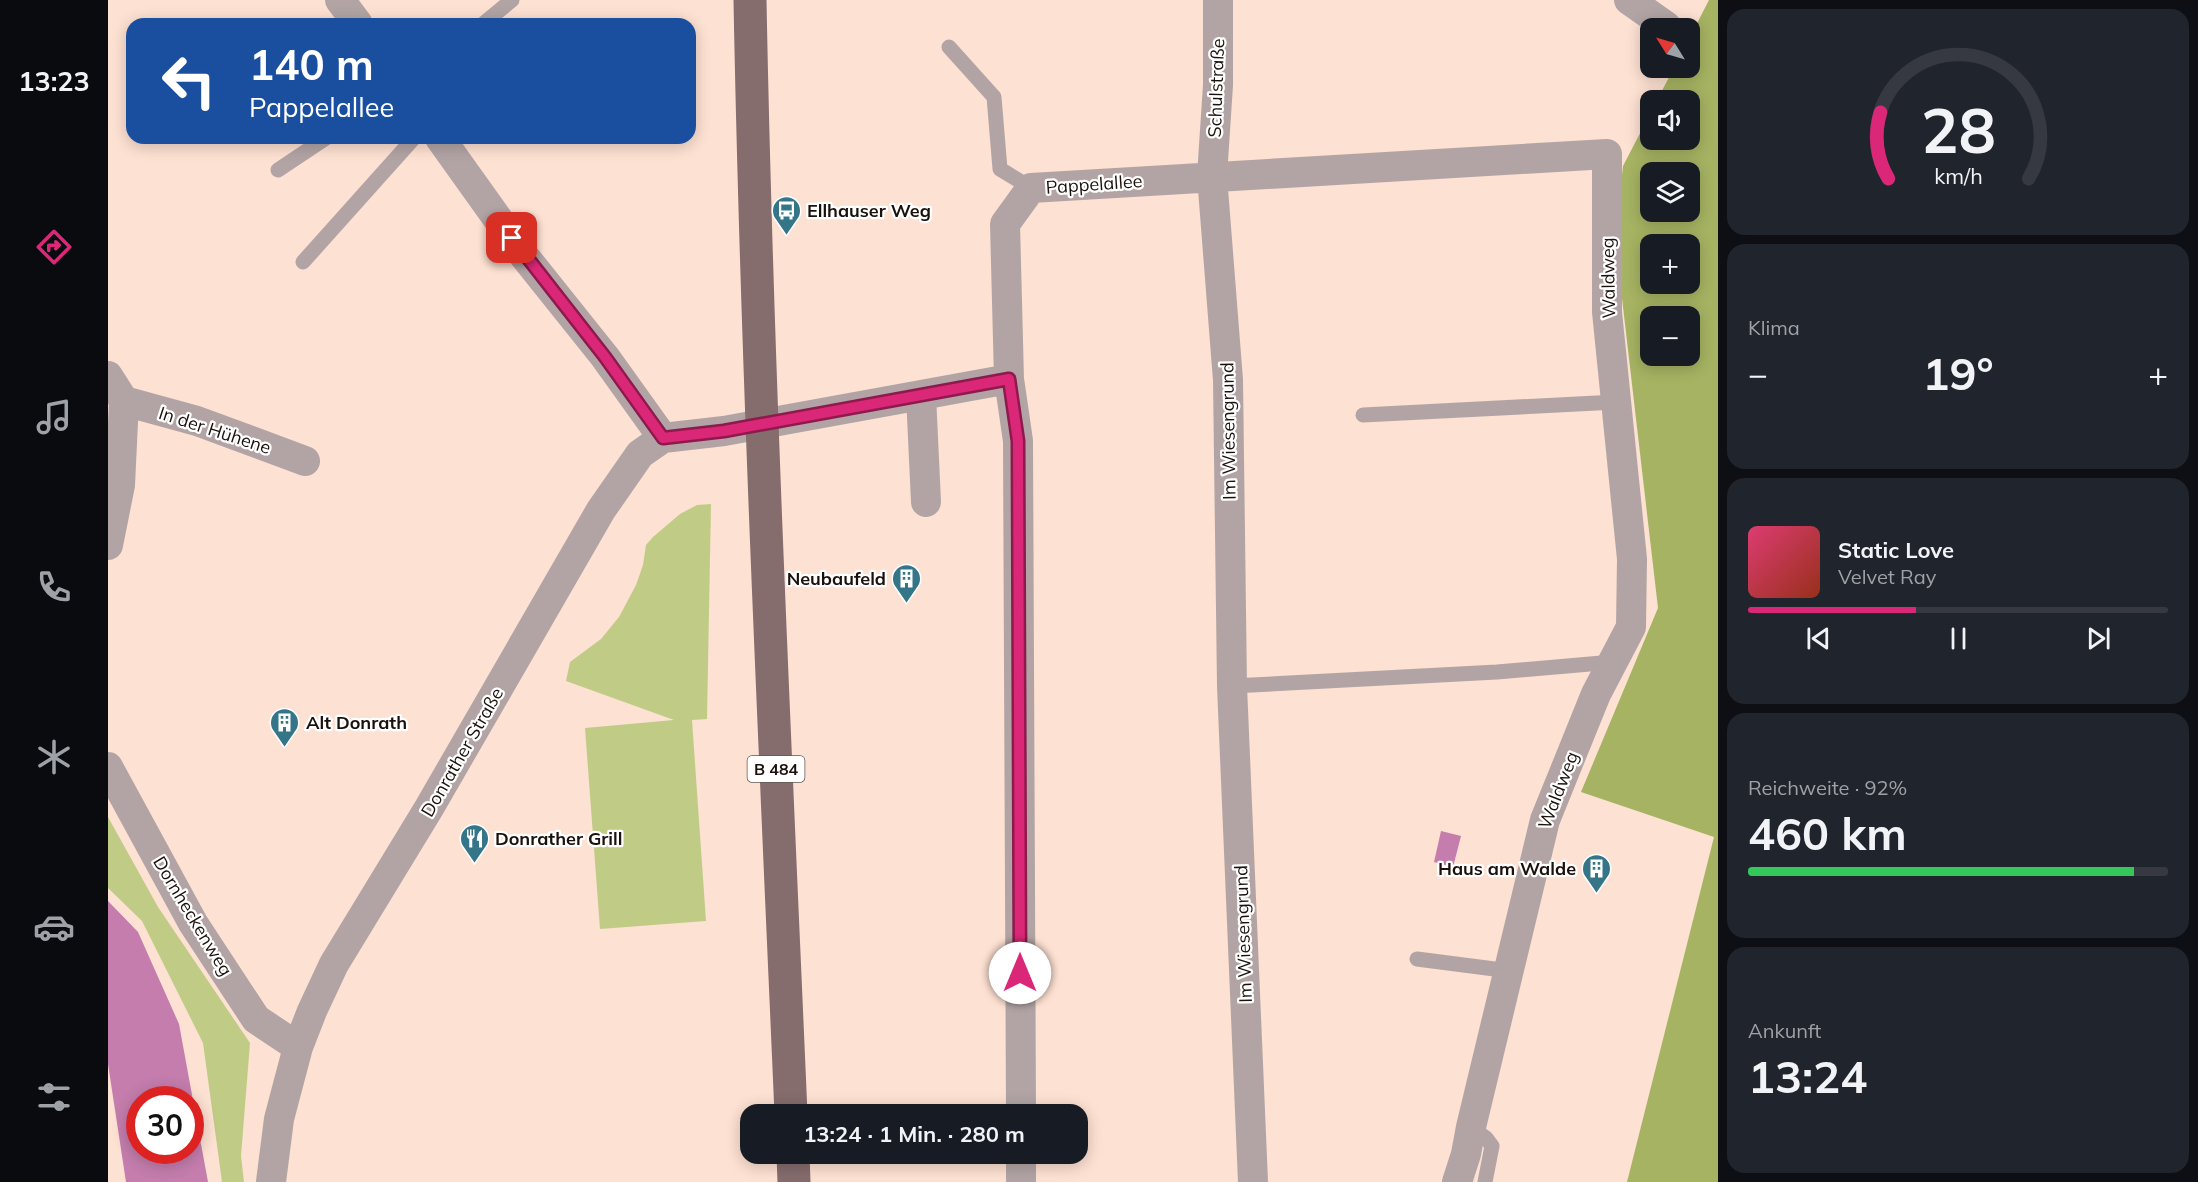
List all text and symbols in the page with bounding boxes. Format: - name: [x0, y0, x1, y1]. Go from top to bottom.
- north arrow: [1640, 18, 1700, 78]
- map controls: [1640, 18, 1700, 366]
- text: 140 m: [249, 38, 374, 91]
- street label: Schulstraße: [1203, 38, 1229, 138]
- icon: left: [150, 42, 228, 120]
- text: 13:23: [18, 64, 90, 98]
- text: Pappelallee: [249, 90, 394, 124]
- button: sound: [1640, 90, 1700, 150]
- text: 28: [1921, 90, 1995, 169]
- button: layers: [1640, 162, 1700, 222]
- text: km/h: [1934, 162, 1982, 189]
- street label: Pappelallee: [1045, 169, 1143, 199]
- bus stop icon: Ellhauser Weg: [770, 194, 802, 236]
- place label: Ellhauser Weg: [807, 199, 931, 222]
- pin: [486, 212, 537, 263]
- icon: arrive: [495, 221, 528, 254]
- icon: directions: [33, 226, 75, 268]
- button: +: [1640, 234, 1700, 294]
- street label: Waldweg: [1596, 237, 1620, 319]
- button: −: [1640, 306, 1700, 366]
- text: Klima: [1748, 315, 1800, 340]
- text: 19°: [1922, 345, 1994, 401]
- text: −: [1748, 353, 1768, 394]
- text: +: [2148, 353, 2168, 394]
- street label: Im Wiesengrund: [1215, 362, 1241, 500]
- icon: music: [33, 396, 75, 438]
- street label: In der Hühene: [156, 401, 274, 459]
- text: Static Love: [1838, 536, 1954, 564]
- building icon: Neubaufeld: [891, 562, 923, 604]
- text: Velvet Ray: [1838, 564, 1936, 589]
- icon: phone: [33, 566, 75, 608]
- place label: Neubaufeld: [787, 567, 886, 590]
- icon: previous: [1802, 622, 1835, 655]
- icon: pause: [1942, 622, 1975, 655]
- icon: next: [2082, 622, 2115, 655]
- street label: Donrather Straße: [416, 683, 508, 821]
- building icon: Alt Donrath: [269, 706, 301, 748]
- place label: Alt Donrath: [306, 711, 407, 734]
- icon: climate: [33, 736, 75, 778]
- street label: Waldweg: [1533, 748, 1583, 832]
- road number: B 484: [748, 756, 804, 782]
- text: Reichweite · 92%: [1748, 775, 1907, 800]
- text: 460 km: [1748, 805, 1907, 861]
- restaurant icon: Donrather Grill: [458, 822, 490, 864]
- place label: Donrather Grill: [495, 827, 622, 850]
- street label: Dornheckenweg: [148, 852, 238, 980]
- building icon: Haus am Walde: [1581, 852, 1613, 894]
- place label: Haus am Walde: [1438, 857, 1576, 880]
- street label: Im Wiesengrund: [1229, 865, 1257, 1003]
- icon: car: [33, 906, 75, 948]
- position arrow: [988, 941, 1052, 1005]
- text: Ankunft: [1748, 1018, 1821, 1043]
- text: 13:24: [1748, 1048, 1867, 1104]
- icon: filters: [33, 1076, 75, 1118]
- speed limit sign: 30: [126, 1086, 204, 1164]
- text: 13:24 · 1 Min. · 280 m: [803, 1120, 1025, 1148]

